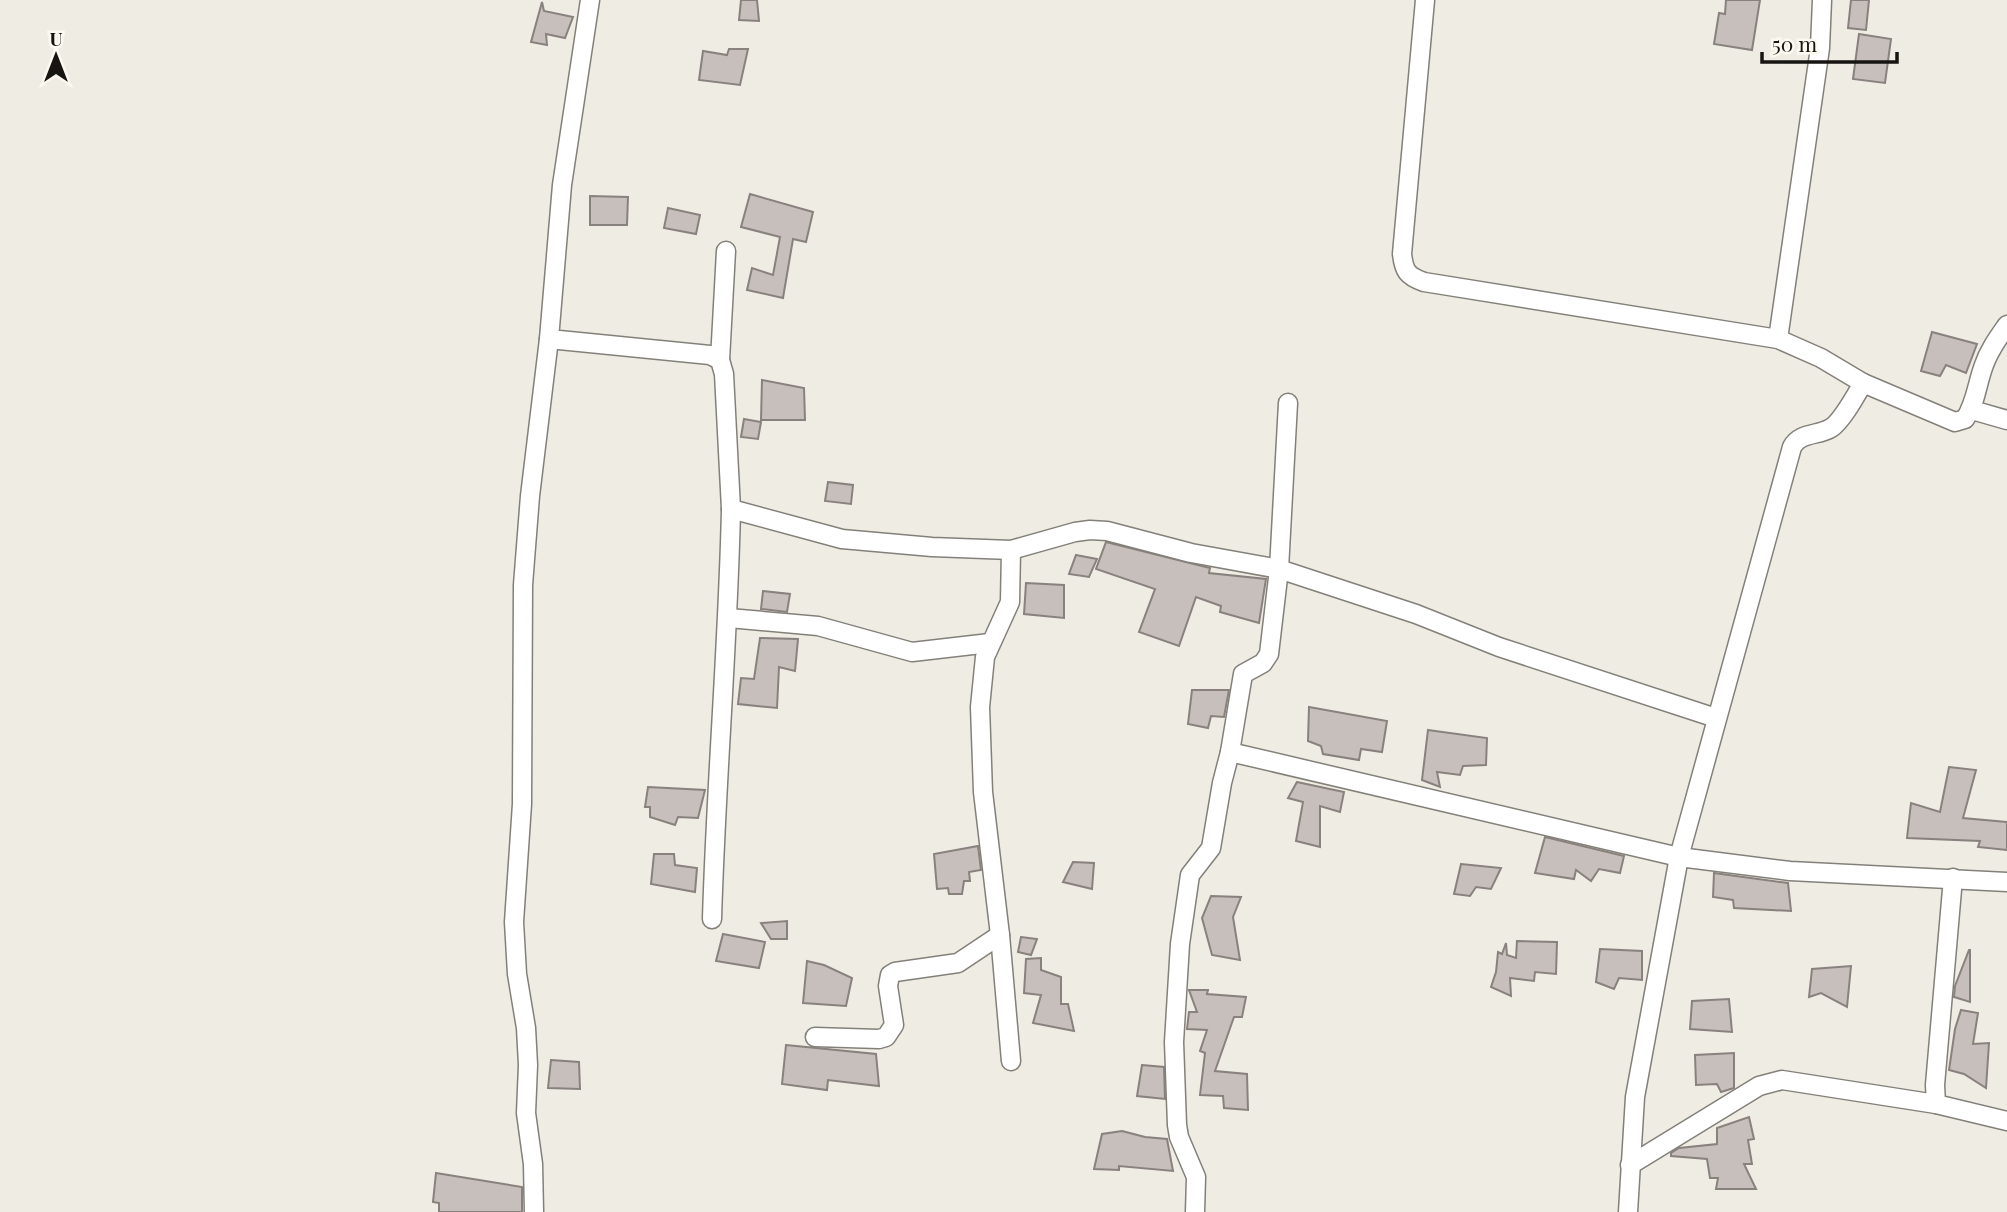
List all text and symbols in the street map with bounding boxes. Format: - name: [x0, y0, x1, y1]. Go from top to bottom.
- north arrow: [21, 21, 91, 91]
- scale bar: [1762, 21, 1897, 65]
- text: U: [49, 25, 63, 51]
- text: 50 m: [1772, 29, 1818, 57]

